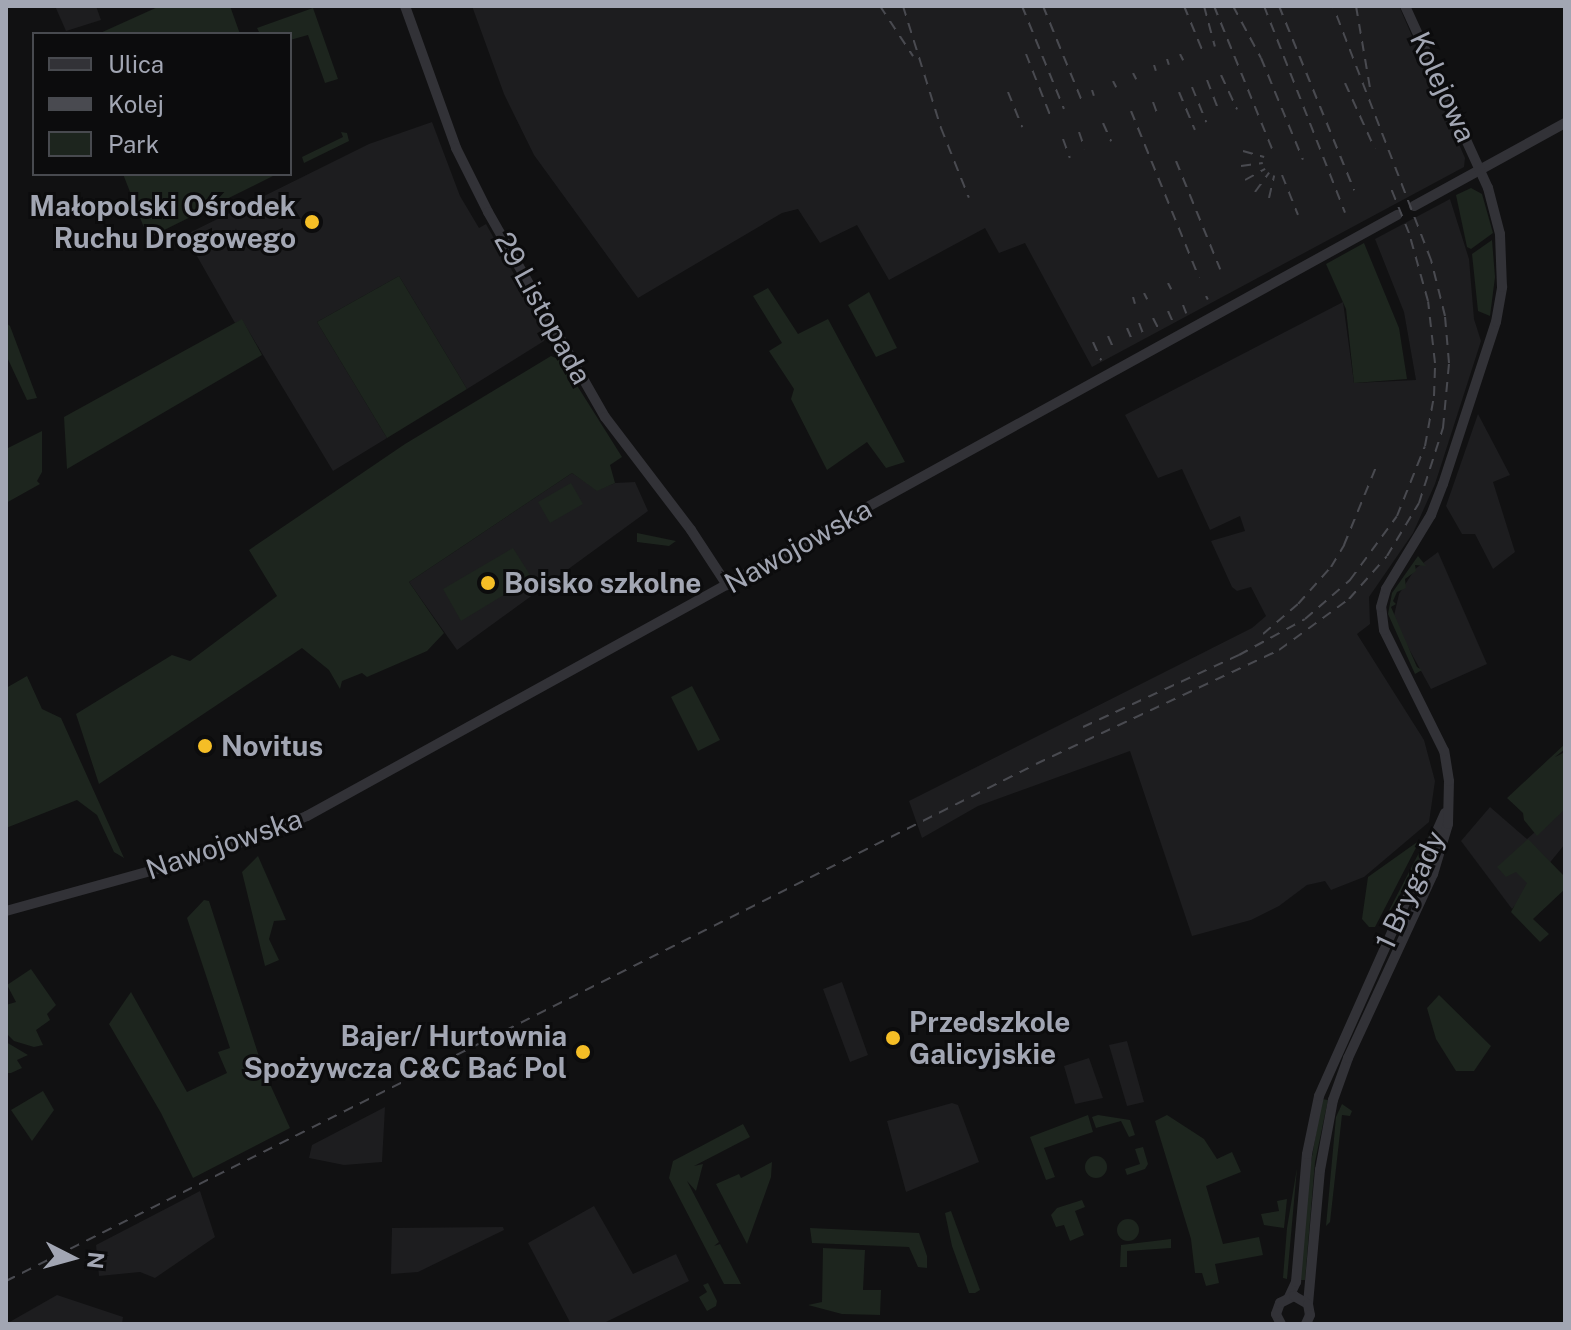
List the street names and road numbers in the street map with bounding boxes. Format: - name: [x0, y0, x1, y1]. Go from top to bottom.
- street label: Kolejowa: [1403, 27, 1483, 147]
- street label: 29 Listopada: [487, 226, 599, 390]
- street label: Nawojowska: [719, 492, 877, 600]
- street label: Nawojowska: [141, 802, 307, 886]
- street label: 1 Brygady: [1368, 825, 1452, 955]

